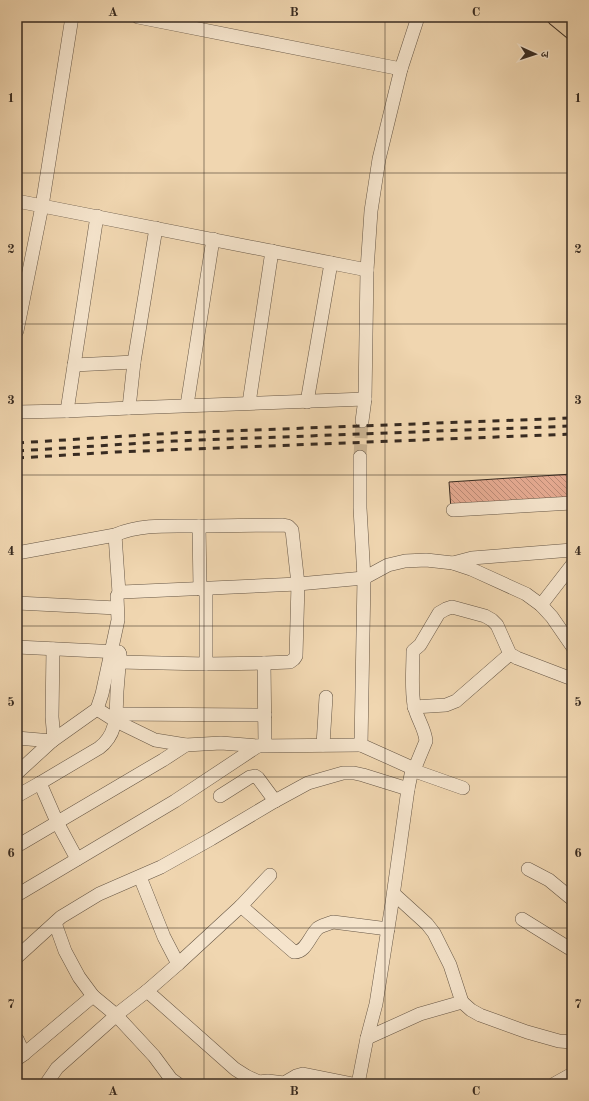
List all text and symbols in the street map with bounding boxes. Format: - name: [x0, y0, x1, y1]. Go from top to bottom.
- text: A: [108, 6, 118, 19]
- text: B: [289, 6, 299, 19]
- text: C: [472, 6, 480, 19]
- north arrow: [515, 34, 555, 74]
- text: उ: [538, 50, 549, 59]
- text: 1: [7, 92, 15, 105]
- text: 1: [574, 92, 582, 105]
- text: 2: [7, 243, 15, 256]
- text: 2: [574, 243, 582, 256]
- text: 3: [7, 394, 15, 407]
- text: 3: [574, 394, 582, 407]
- text: 4: [7, 545, 15, 558]
- text: 4: [574, 545, 582, 558]
- text: 5: [7, 696, 15, 709]
- text: 5: [574, 696, 582, 709]
- text: 6: [7, 847, 15, 860]
- text: 6: [574, 847, 582, 860]
- text: 7: [7, 998, 15, 1011]
- text: 7: [574, 998, 582, 1011]
- text: A: [108, 1085, 118, 1098]
- text: B: [289, 1085, 299, 1098]
- text: C: [472, 1085, 480, 1098]

